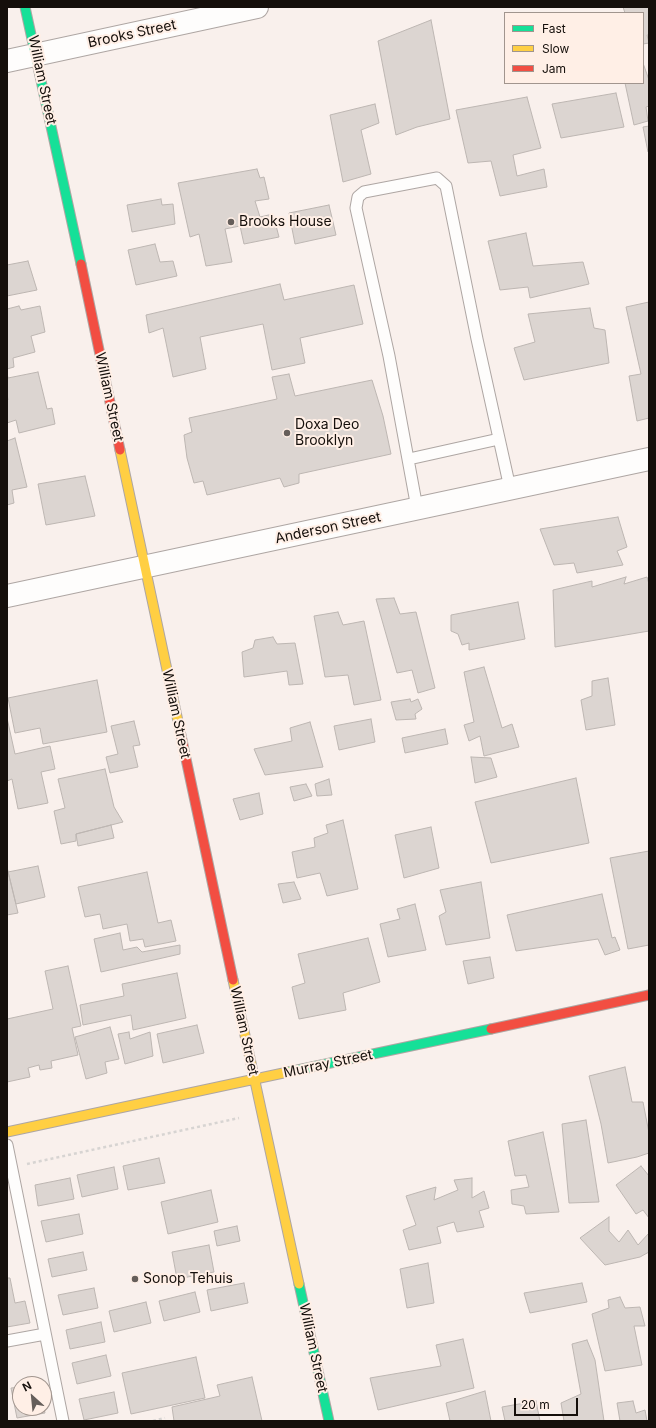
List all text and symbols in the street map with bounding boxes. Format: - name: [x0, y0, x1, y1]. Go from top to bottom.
- legend: [504, 12, 644, 84]
- street label: Brooks Street: [86, 16, 178, 52]
- text: Fast: [542, 21, 566, 36]
- street label: William Street: [24, 34, 60, 126]
- text: Slow: [542, 41, 569, 56]
- text: Jam: [542, 61, 566, 76]
- place label: Brooks House: [239, 214, 332, 230]
- marker: Brooks House: [226, 217, 236, 227]
- street label: William Street: [91, 351, 127, 443]
- place label: Doxa Deo Brooklyn: [295, 417, 359, 450]
- marker: Doxa Deo Brooklyn: [282, 428, 292, 438]
- street label: Anderson Street: [274, 509, 382, 547]
- street label: William Street: [158, 668, 194, 760]
- street label: William Street: [226, 985, 262, 1077]
- street label: Murray Street: [282, 1046, 374, 1082]
- place label: Sonop Tehuis: [143, 1271, 233, 1287]
- marker: Sonop Tehuis: [130, 1274, 140, 1284]
- street label: William Street: [295, 1302, 331, 1394]
- north arrow: [12, 1376, 52, 1416]
- text: N: [20, 1378, 34, 1394]
- scale bar: [516, 1390, 580, 1416]
- text: 20 m: [521, 1397, 550, 1412]

